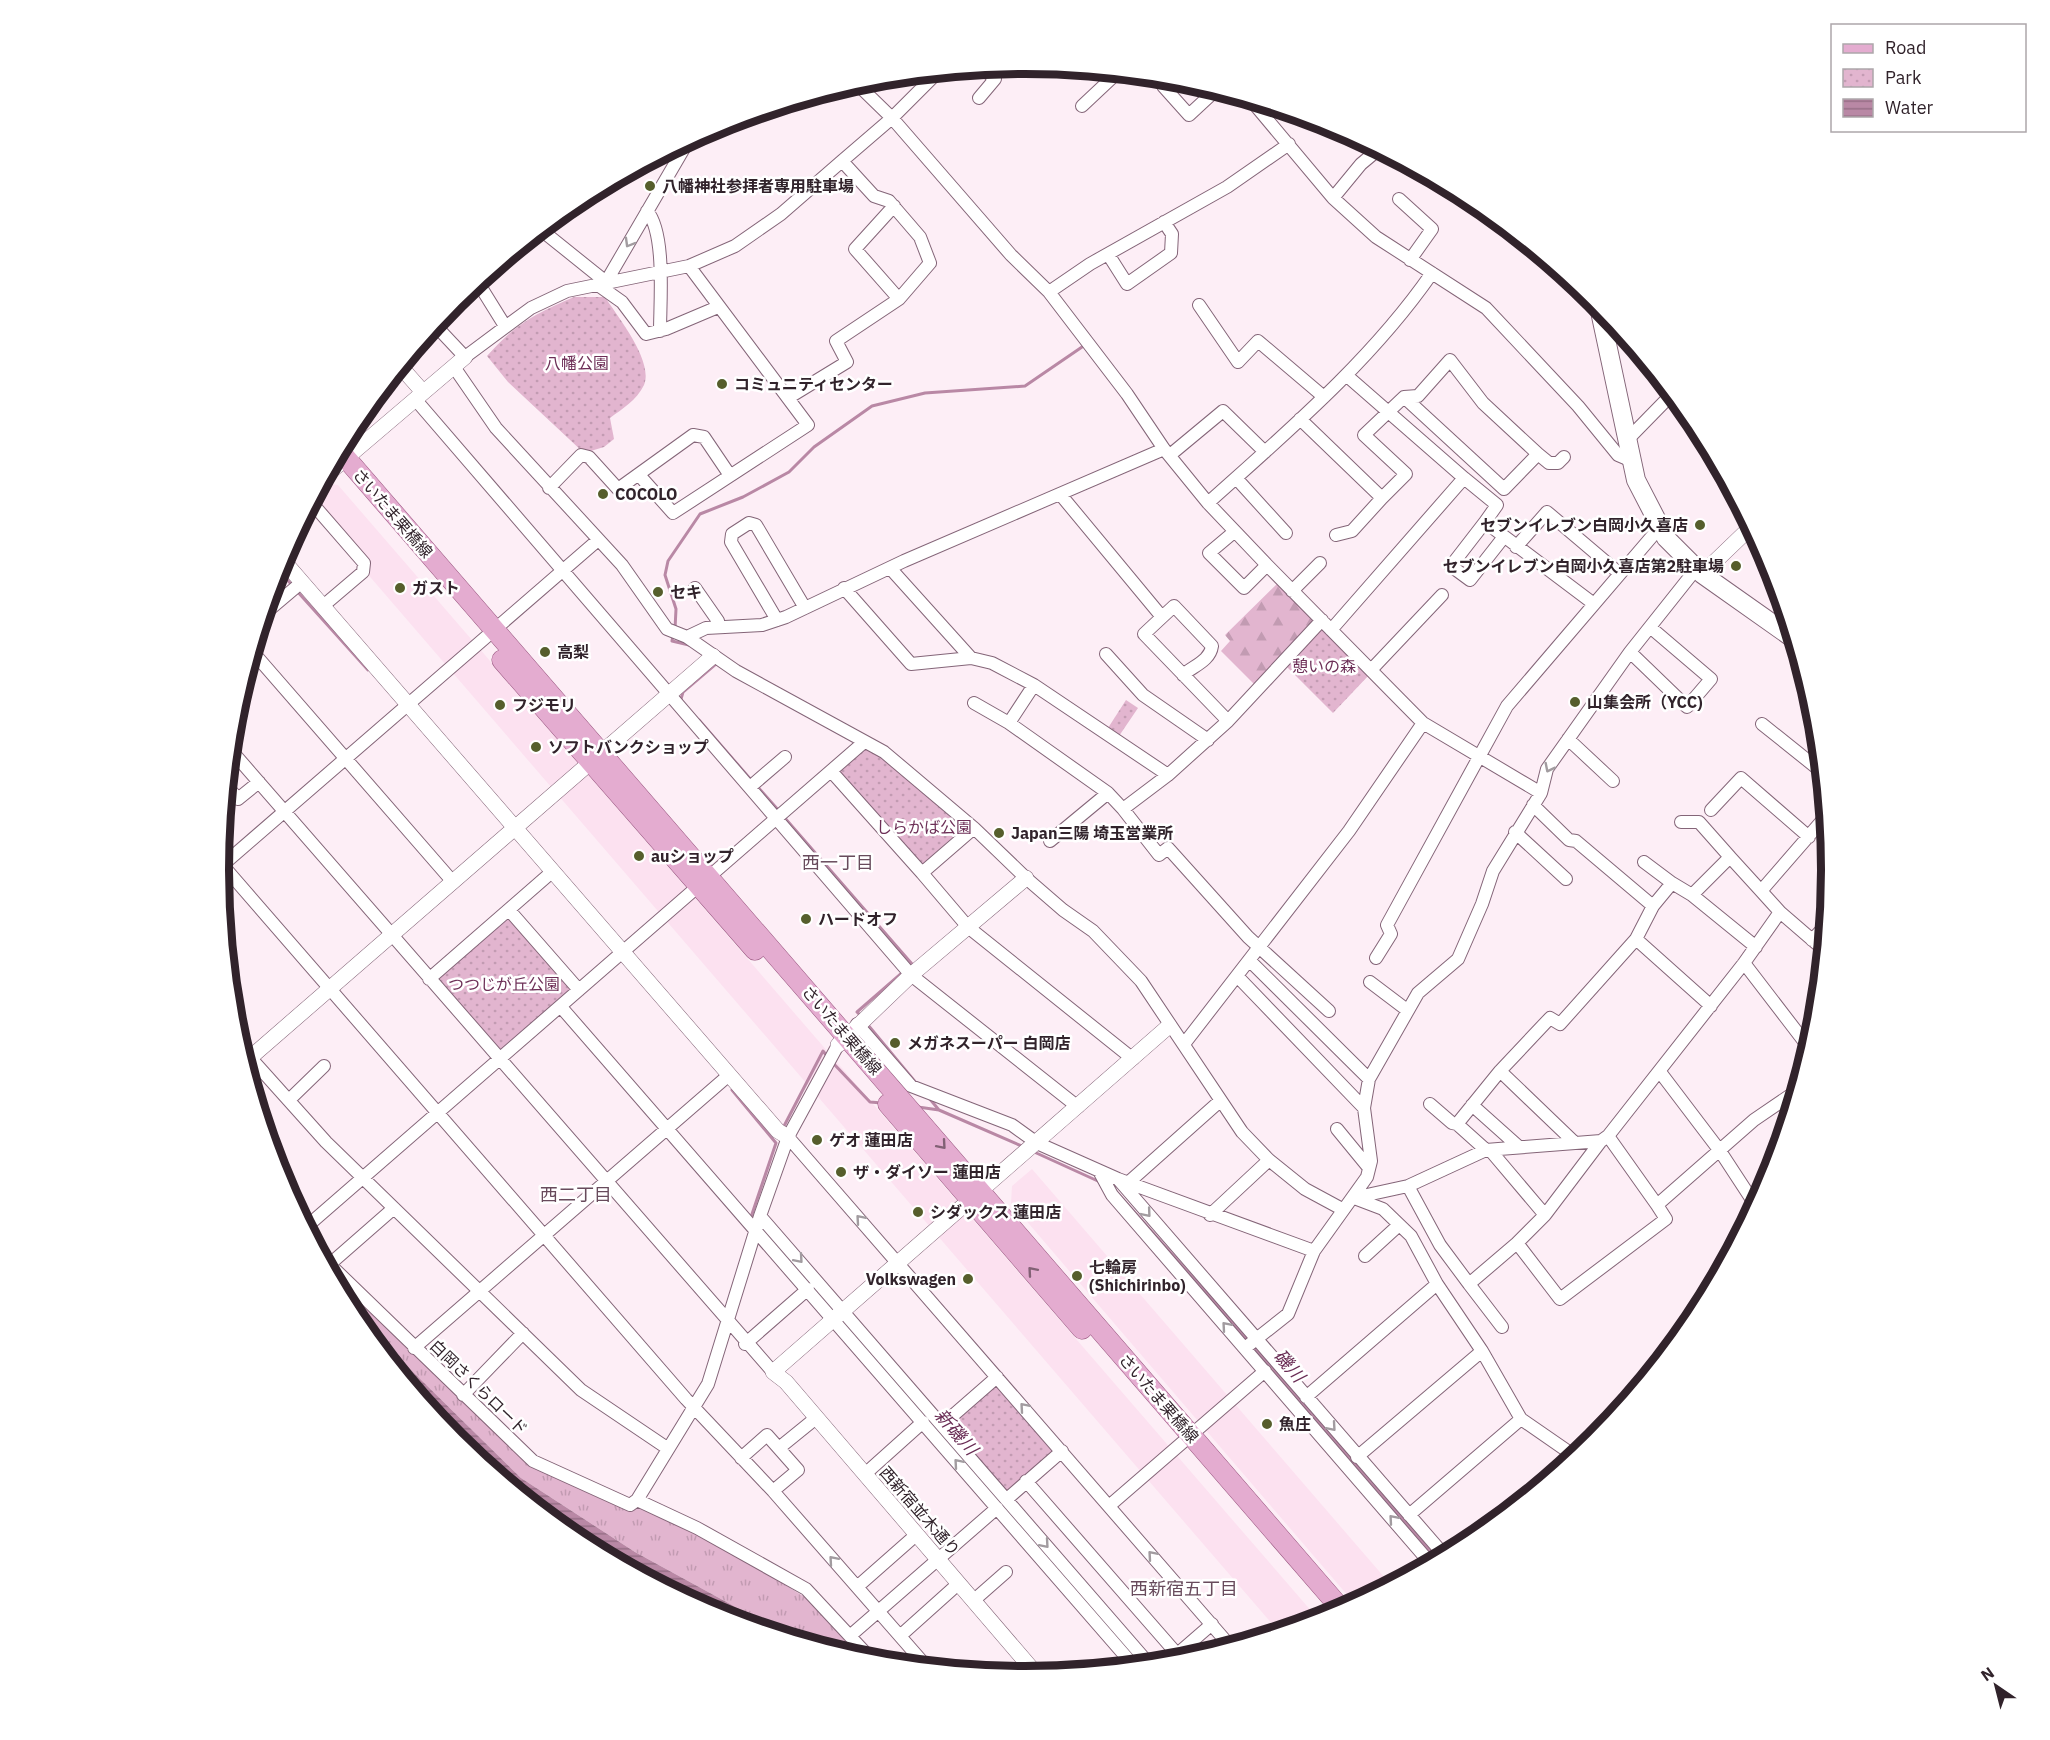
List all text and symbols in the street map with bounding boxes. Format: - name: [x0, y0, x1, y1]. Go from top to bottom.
- legend: [1831, 24, 2026, 132]
- text: Road: [1885, 36, 1926, 59]
- text: Park: [1885, 66, 1922, 89]
- text: Water: [1885, 96, 1934, 119]
- place label: 八幡神社参拝者専用駐車場: [662, 176, 854, 196]
- marker: 八幡神社参拝者専用駐車場: [643, 179, 657, 193]
- one-way arrow: [625, 237, 636, 247]
- park label: 八幡公園: [545, 353, 609, 373]
- place label: コミュニティセンター: [734, 374, 893, 394]
- marker: コミュニティセンター: [715, 377, 729, 391]
- street label: さいたま栗橋線: [349, 464, 437, 562]
- place label: COCOLO: [615, 484, 678, 504]
- marker: COCOLO: [596, 487, 610, 501]
- place label: セブンイレブン白岡小久喜店: [1480, 515, 1688, 535]
- marker: セブンイレブン白岡小久喜店: [1693, 518, 1707, 532]
- place label: セブンイレブン白岡小久喜店第2駐車場: [1442, 556, 1724, 576]
- marker: セブンイレブン白岡小久喜店第2駐車場: [1729, 559, 1743, 573]
- place label: ガスト: [412, 578, 460, 598]
- marker: ガスト: [393, 581, 407, 595]
- place label: セキ: [670, 582, 702, 602]
- marker: セキ: [651, 585, 665, 599]
- place label: 高梨: [557, 642, 589, 662]
- marker: 高梨: [538, 645, 552, 659]
- park label: 憩いの森: [1292, 656, 1356, 676]
- place label: 山集会所（YCC): [1587, 692, 1703, 712]
- place label: フジモリ: [512, 695, 576, 715]
- marker: 山集会所（YCC): [1568, 695, 1582, 709]
- marker: フジモリ: [493, 698, 507, 712]
- place label: ソフトバンクショップ: [548, 737, 709, 757]
- marker: ソフトバンクショップ: [529, 740, 543, 754]
- one-way arrow: [1545, 762, 1557, 773]
- park label: しらかば公園: [876, 817, 972, 837]
- place label: Japan三陽 埼玉営業所: [1011, 823, 1173, 843]
- marker: Japan三陽 埼玉営業所: [992, 826, 1006, 840]
- place label: auショップ: [651, 846, 734, 866]
- marker: auショップ: [632, 849, 646, 863]
- district label: 西一丁目: [802, 851, 874, 874]
- place label: ハードオフ: [818, 909, 898, 929]
- marker: ハードオフ: [799, 912, 813, 926]
- park label: つつじが丘公園: [448, 974, 560, 994]
- street label: さいたま栗橋線: [798, 981, 886, 1079]
- place label: メガネスーパー 白岡店: [907, 1033, 1071, 1053]
- marker: メガネスーパー 白岡店: [888, 1036, 902, 1050]
- place label: ゲオ 蓮田店: [829, 1130, 913, 1150]
- marker: ゲオ 蓮田店: [810, 1133, 824, 1147]
- one-way arrow: [935, 1138, 946, 1148]
- place label: ザ・ダイソー 蓮田店: [853, 1162, 1001, 1182]
- marker: ザ・ダイソー 蓮田店: [834, 1165, 848, 1179]
- district label: 西二丁目: [540, 1183, 612, 1206]
- place label: シダックス 蓮田店: [930, 1202, 1061, 1222]
- marker: シダックス 蓮田店: [911, 1205, 925, 1219]
- one-way arrow: [1140, 1207, 1151, 1218]
- one-way arrow: [856, 1215, 867, 1226]
- one-way arrow: [791, 1252, 802, 1263]
- place label: 七輪房 (Shichirinbo): [1089, 1257, 1186, 1295]
- one-way arrow: [1028, 1267, 1039, 1278]
- place label: Volkswagen: [866, 1269, 956, 1289]
- marker: 七輪房 (Shichirinbo): [1070, 1269, 1084, 1283]
- marker: Volkswagen: [961, 1272, 975, 1286]
- one-way arrow: [1222, 1323, 1233, 1333]
- street label: 白岡さくらロード: [426, 1335, 532, 1439]
- water label: 磯川: [1269, 1345, 1311, 1388]
- street label: さいたま栗橋線: [1115, 1349, 1203, 1447]
- one-way arrow: [1020, 1403, 1031, 1414]
- water label: 新磯川: [930, 1404, 984, 1461]
- place label: 魚庄: [1279, 1414, 1311, 1434]
- marker: 魚庄: [1260, 1417, 1274, 1431]
- one-way arrow: [1325, 1420, 1336, 1431]
- one-way arrow: [955, 1459, 966, 1470]
- street label: 西新宿並木通り: [876, 1462, 964, 1560]
- one-way arrow: [1389, 1515, 1400, 1526]
- one-way arrow: [1038, 1537, 1049, 1548]
- one-way arrow: [1148, 1551, 1159, 1562]
- one-way arrow: [830, 1556, 841, 1567]
- district label: 西新宿五丁目: [1130, 1577, 1238, 1600]
- north arrow: [1966, 1656, 2026, 1716]
- text: N: [1977, 1662, 1998, 1685]

